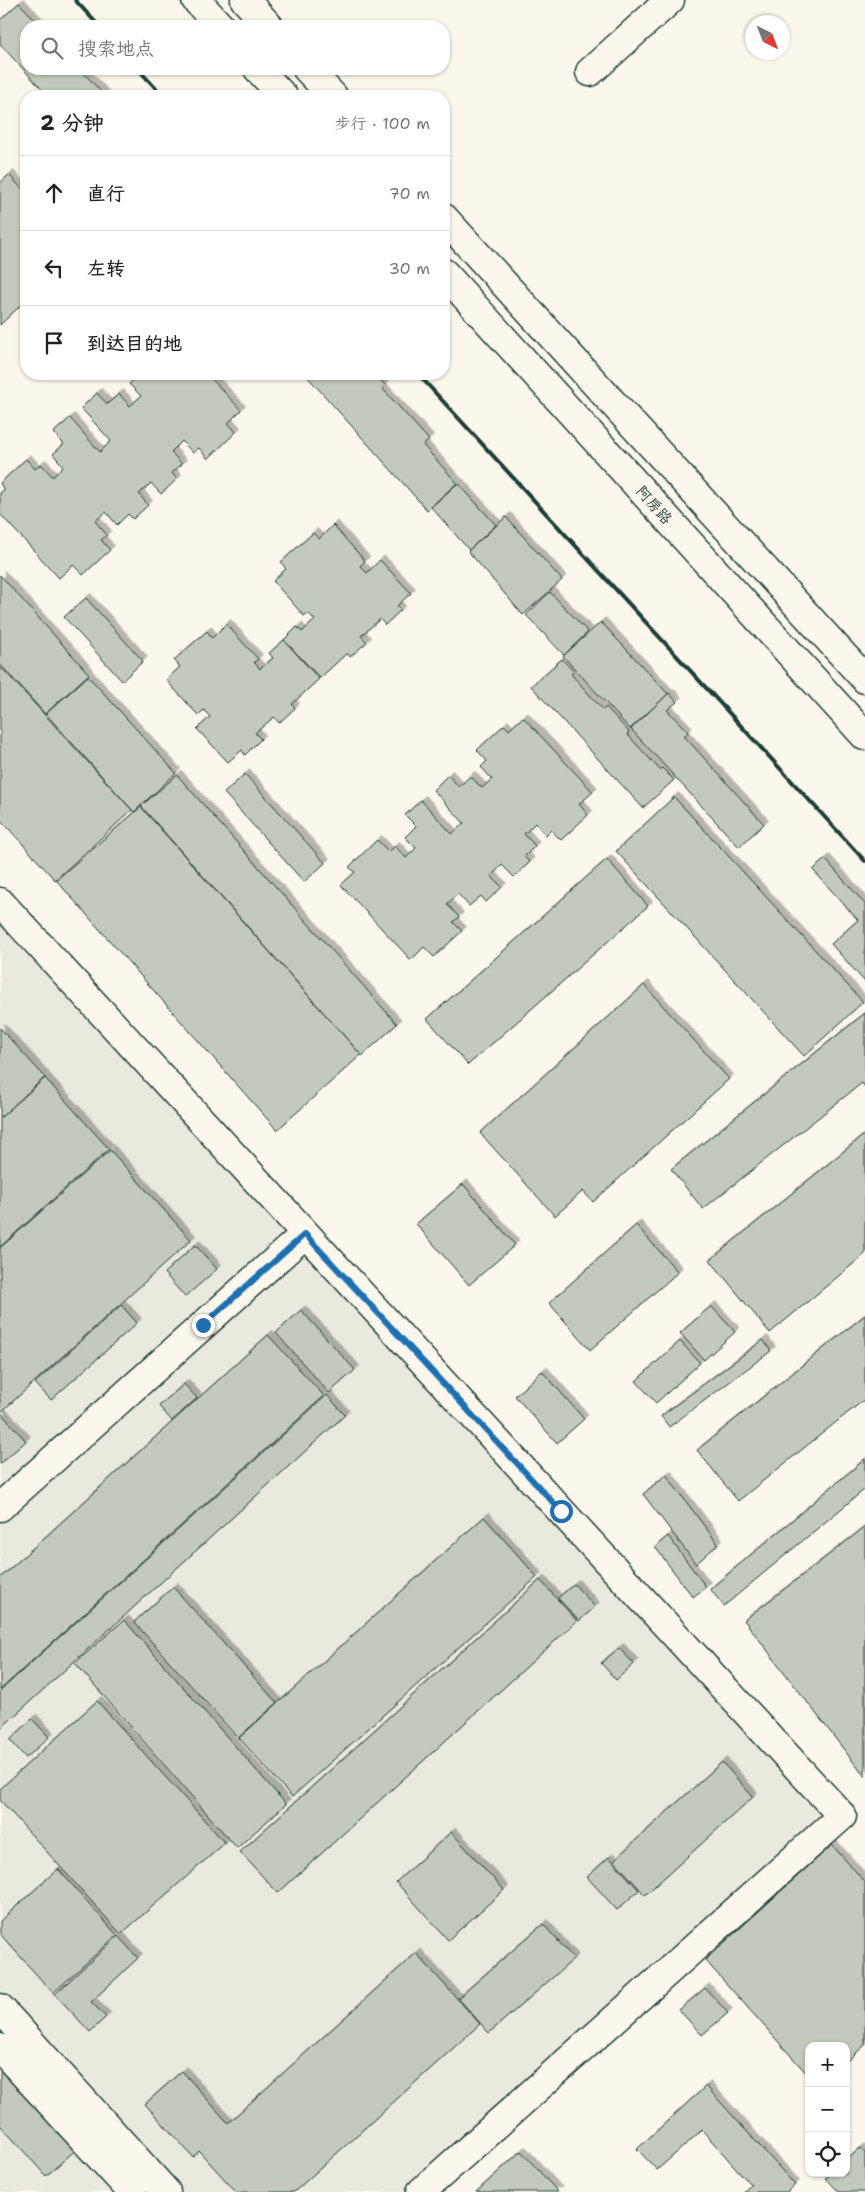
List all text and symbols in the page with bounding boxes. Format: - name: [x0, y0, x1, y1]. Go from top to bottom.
- north arrow: [745, 15, 790, 60]
- search box: [20, 20, 450, 75]
- icon: search: [38, 34, 66, 62]
- text: 搜索地点: [78, 36, 154, 61]
- text: 2 分钟: [40, 109, 104, 137]
- text: 步行 · 100 m: [335, 113, 430, 134]
- icon: ahead: [40, 179, 68, 207]
- text: 直行: [87, 181, 125, 206]
- text: 70 m: [389, 183, 430, 204]
- icon: left: [40, 254, 68, 282]
- text: 左转: [87, 256, 125, 281]
- text: 30 m: [389, 258, 430, 279]
- icon: arrive: [40, 329, 68, 357]
- text: 到达目的地: [87, 331, 182, 356]
- street label: 阿房路: [632, 482, 676, 528]
- route end: [192, 1314, 215, 1337]
- route start: [550, 1500, 573, 1523]
- map controls: [805, 2042, 850, 2177]
- button: +: [805, 2042, 850, 2087]
- button: −: [805, 2087, 850, 2132]
- button: locate: [805, 2132, 850, 2177]

